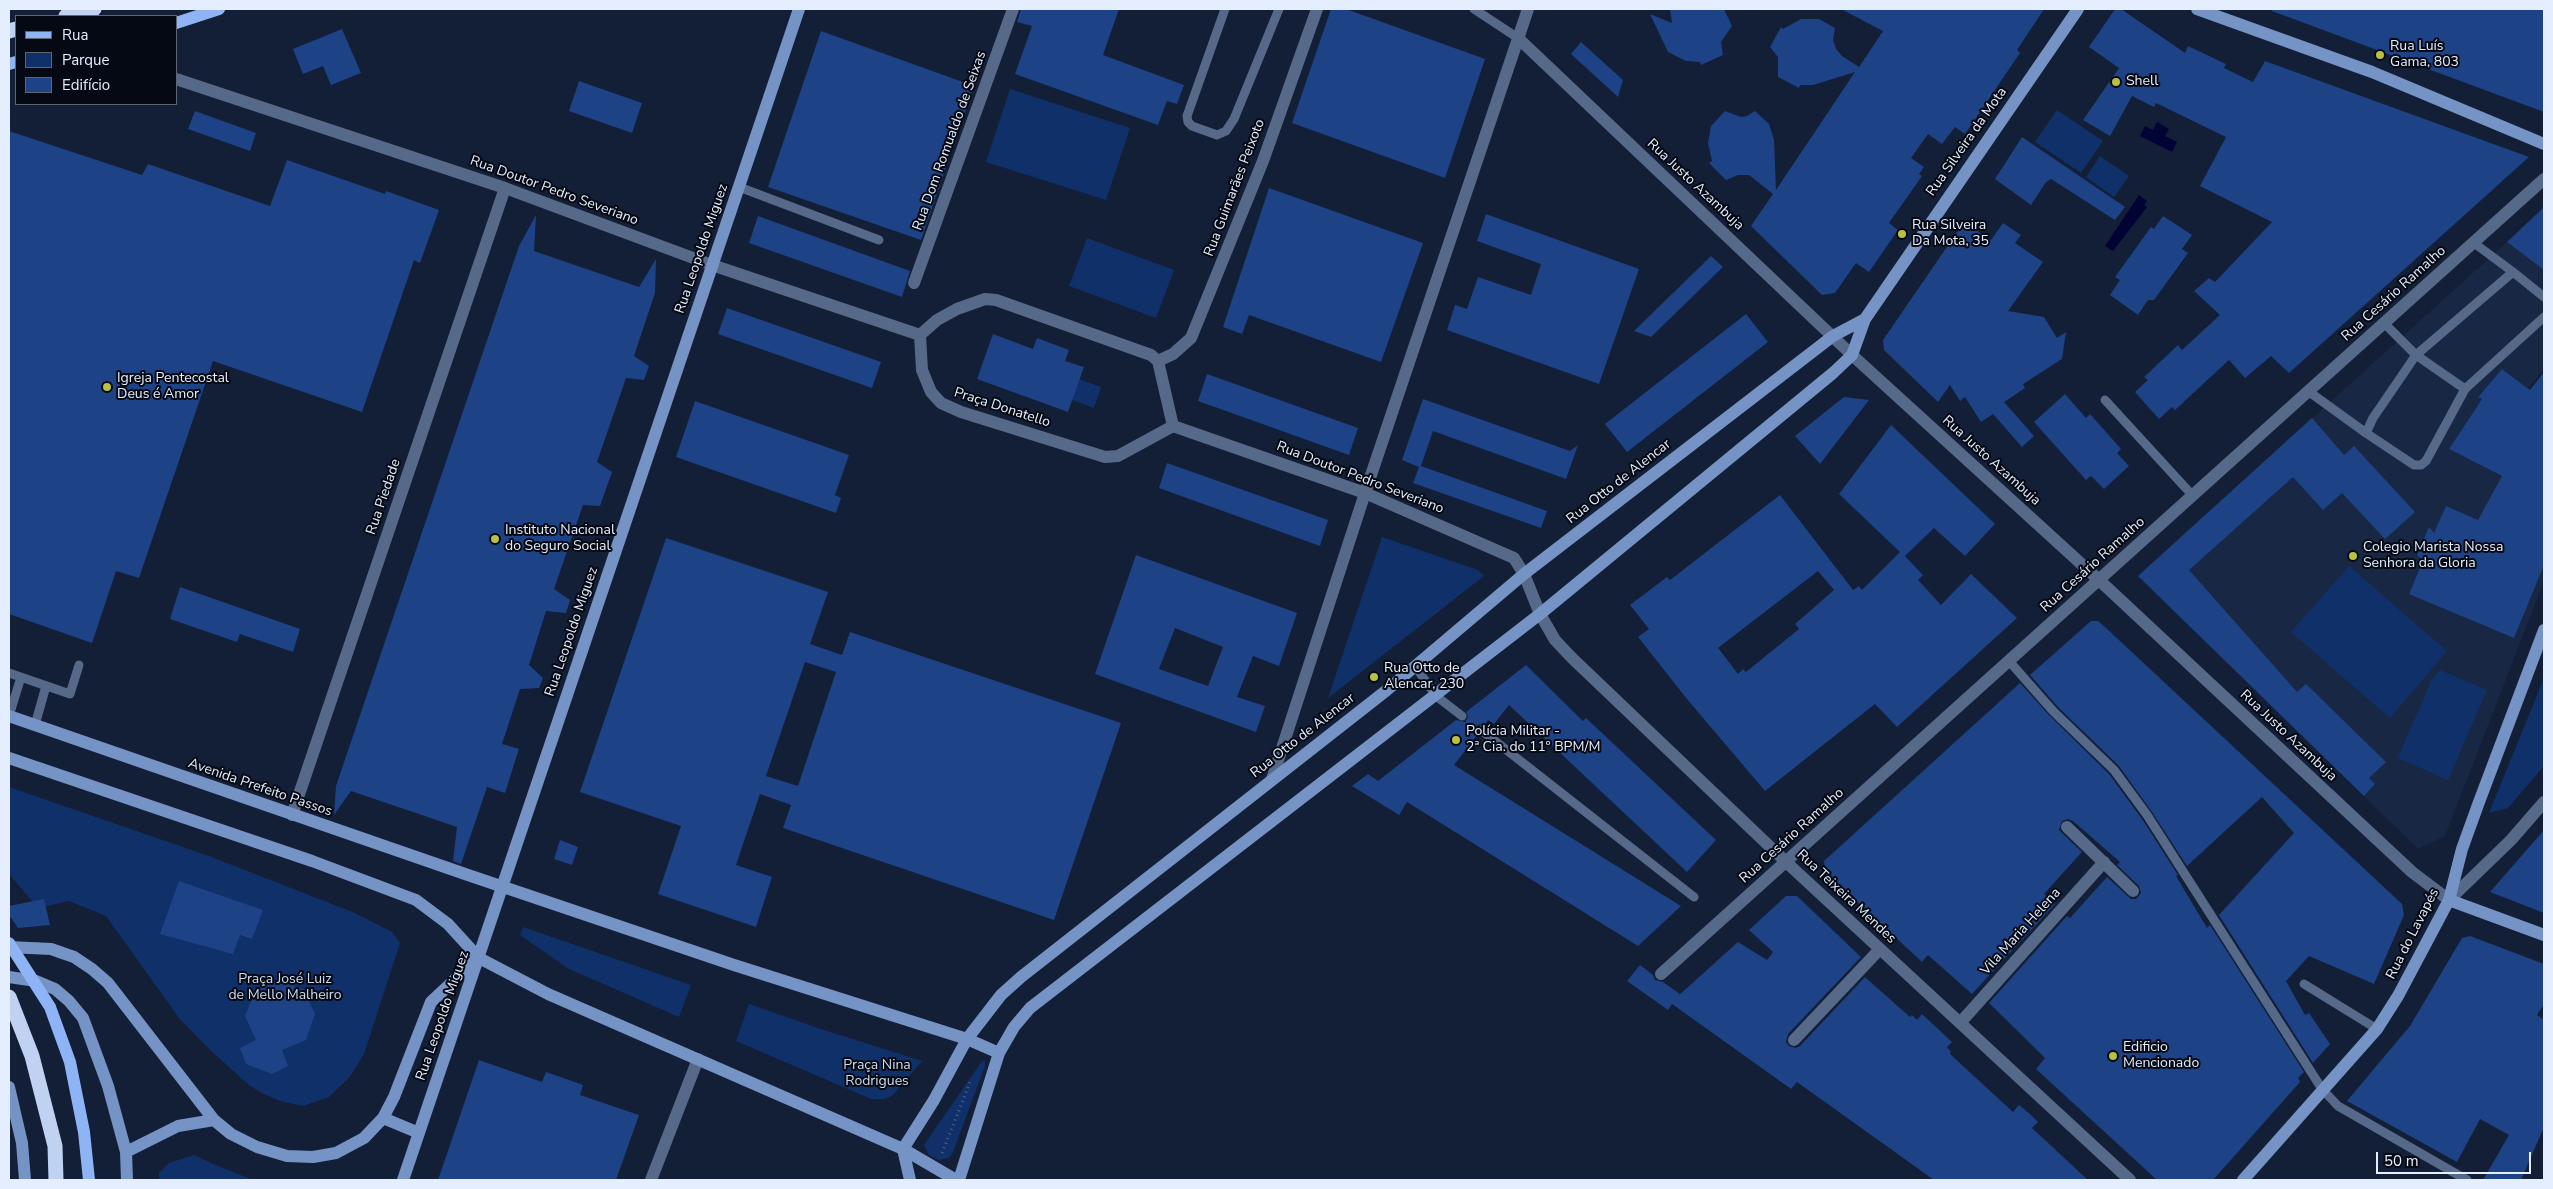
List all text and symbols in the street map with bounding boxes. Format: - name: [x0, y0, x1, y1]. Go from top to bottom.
- legend: [15, 15, 178, 105]
- text: Rua: [62, 25, 88, 45]
- place label: Rua Luís Gama, 803: [2390, 39, 2459, 72]
- street label: Rua Dom Romualdo de Seixas: [910, 49, 990, 233]
- marker: Rua Luís Gama, 803: [2374, 49, 2386, 61]
- text: Parque: [62, 50, 110, 70]
- place label: Shell: [2126, 74, 2158, 90]
- text: Edifício: [62, 75, 110, 95]
- marker: Shell: [2110, 76, 2122, 88]
- street label: Rua Silveira da Mota: [1923, 84, 2011, 200]
- street label: Rua Guimarães Peixoto: [1201, 117, 1269, 259]
- street label: Rua Justo Azambuja: [1643, 136, 1747, 234]
- street label: Rua Doutor Pedro Severiano: [468, 153, 640, 229]
- street label: Rua Leopoldo Miguez: [672, 182, 732, 316]
- place label: Rua Silveira Da Mota, 35: [1912, 218, 1989, 250]
- marker: Rua Silveira Da Mota, 35: [1896, 228, 1908, 240]
- street label: Rua Cesário Ramalho: [2338, 243, 2450, 345]
- place label: Igreja Pentecostal Deus é Amor: [117, 371, 229, 404]
- marker: Igreja Pentecostal Deus é Amor: [101, 381, 113, 393]
- street label: Praça Donatello: [952, 385, 1052, 431]
- street label: Rua Justo Azambuja: [1938, 413, 2044, 509]
- street label: Rua Otto de Alencar: [1564, 436, 1674, 528]
- street label: Rua Doutor Pedro Severiano: [1274, 438, 1446, 518]
- street label: Rua Piedade: [363, 457, 405, 537]
- street label: Rua Cesário Ramalho: [2037, 514, 2149, 616]
- place label: Instituto Nacional do Seguro Social: [505, 523, 615, 556]
- marker: Instituto Nacional do Seguro Social: [489, 533, 501, 545]
- place label: Colegio Marista Nossa Senhora da Gloria: [2363, 540, 2503, 572]
- marker: Colegio Marista Nossa Senhora da Gloria: [2347, 550, 2359, 562]
- street label: Rua Leopoldo Miguez: [542, 565, 602, 699]
- place label: Rua Otto de Alencar, 230: [1384, 661, 1464, 694]
- marker: Rua Otto de Alencar, 230: [1368, 671, 1380, 683]
- street label: Rua Justo Azambuja: [2236, 687, 2340, 785]
- street label: Rua Otto de Alencar: [1248, 690, 1358, 782]
- place label: Polícia Militar - 2ª Cia. do 11º BPM/M: [1466, 724, 1600, 756]
- marker: Polícia Militar - 2ª Cia. do 11º BPM/M: [1450, 734, 1462, 746]
- street label: Avenida Prefeito Passos: [186, 755, 334, 821]
- street label: Rua Cesário Ramalho: [1736, 785, 1848, 887]
- street label: Rua Teixeira Mendes: [1793, 847, 1899, 947]
- street label: Vila Maria Helena: [1977, 885, 2065, 979]
- street label: Rua do Lavapés: [2383, 886, 2443, 982]
- street label: Rua Leopoldo Miguez: [413, 949, 473, 1083]
- park label: Praça José Luiz de Mello Malheiro: [228, 972, 342, 1004]
- place label: Edificio Mencionado: [2123, 1040, 2199, 1072]
- marker: Edificio Mencionado: [2107, 1050, 2119, 1062]
- park label: Praça Nina Rodrigues: [843, 1058, 911, 1090]
- scale bar: [2378, 1142, 2533, 1174]
- text: 50 m: [2384, 1151, 2419, 1171]

